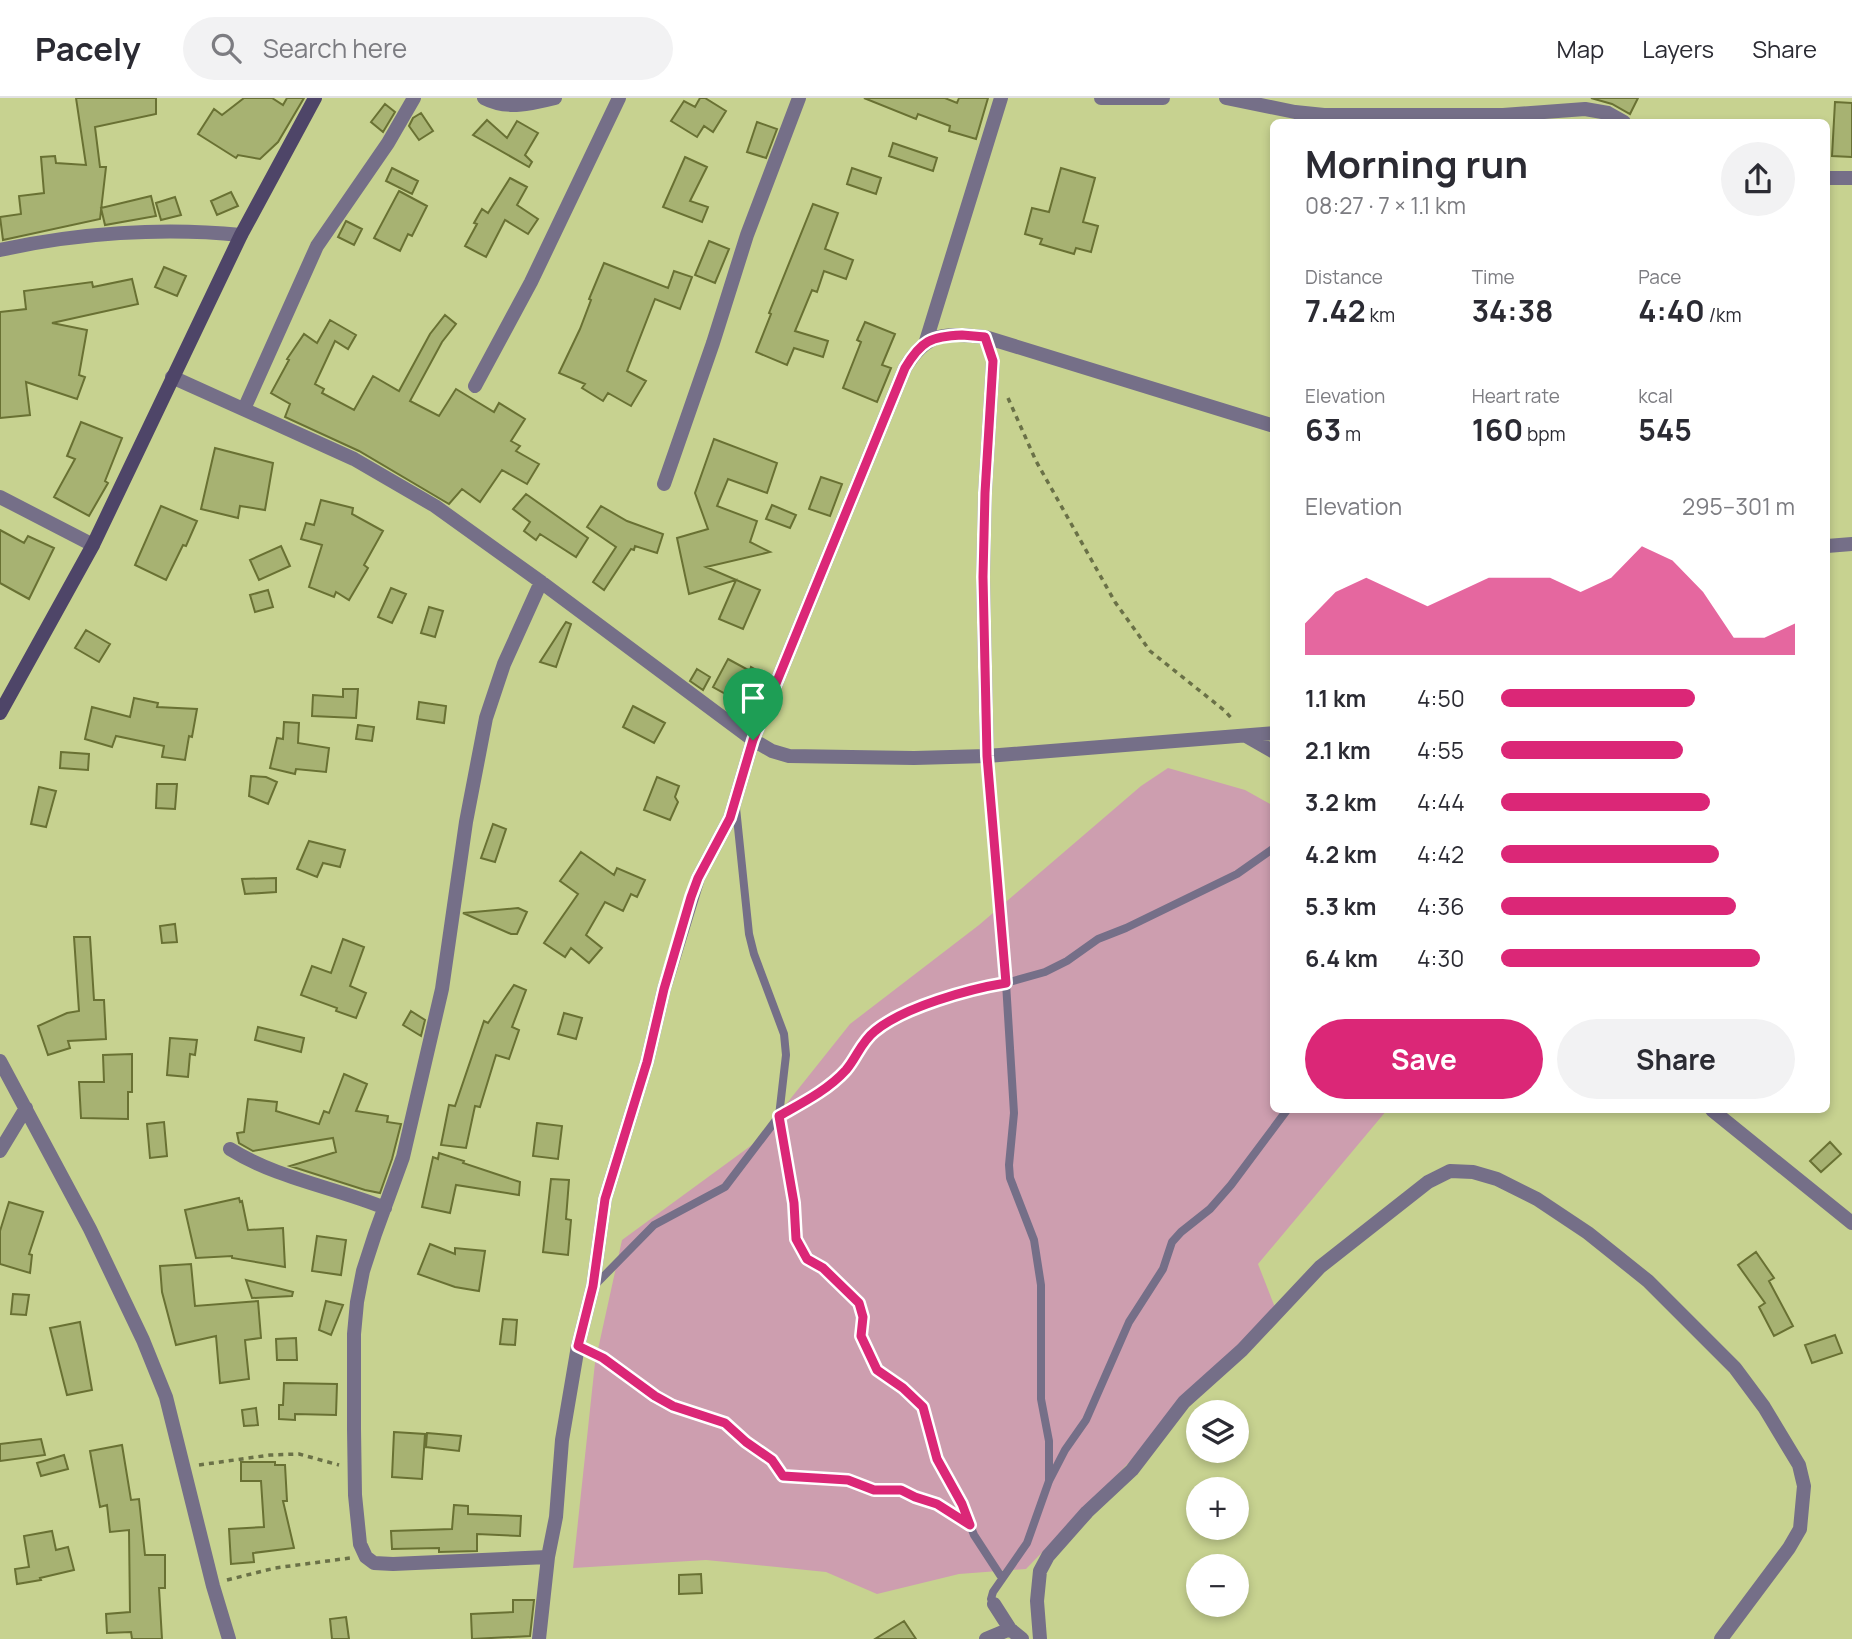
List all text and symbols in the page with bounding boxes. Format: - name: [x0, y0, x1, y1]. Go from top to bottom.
- search box: [183, 17, 673, 80]
- text: Pacely: [35, 26, 141, 71]
- icon: search: [207, 29, 245, 67]
- text: Search here: [263, 30, 407, 66]
- text: Map: [1557, 32, 1604, 65]
- text: Layers: [1642, 32, 1714, 65]
- text: Share: [1752, 32, 1817, 65]
- text: Morning run: [1305, 137, 1528, 189]
- button: share: [1721, 142, 1795, 216]
- text: 08:27 · 7 × 1.1 km: [1305, 189, 1466, 221]
- text: Distance: [1305, 264, 1383, 290]
- text: Time: [1472, 264, 1515, 290]
- text: Pace: [1638, 264, 1681, 290]
- text: 7.42: [1305, 290, 1366, 331]
- text: 34:38: [1472, 290, 1553, 331]
- text: 4:40: [1638, 290, 1705, 331]
- text: km: [1366, 302, 1395, 328]
- text: /km: [1705, 302, 1742, 328]
- text: Elevation: [1305, 383, 1385, 409]
- text: Heart rate: [1472, 383, 1560, 409]
- text: kcal: [1638, 383, 1673, 409]
- text: 63: [1305, 409, 1341, 450]
- text: 160: [1472, 409, 1523, 450]
- text: 545: [1638, 409, 1692, 450]
- text: m: [1341, 421, 1361, 447]
- text: bpm: [1523, 421, 1566, 447]
- text: Elevation: [1305, 490, 1402, 522]
- text: 295–301 m: [1682, 490, 1795, 522]
- pin: [723, 668, 783, 740]
- icon: arrive: [734, 679, 772, 717]
- text: 1.1 km: [1305, 682, 1366, 714]
- text: 4:50: [1417, 682, 1465, 714]
- text: 2.1 km: [1305, 734, 1371, 766]
- text: 4:55: [1417, 734, 1464, 766]
- text: 3.2 km: [1305, 786, 1377, 818]
- text: 4:44: [1417, 786, 1465, 818]
- text: 4.2 km: [1305, 838, 1377, 870]
- text: 4:42: [1417, 838, 1464, 870]
- text: 5.3 km: [1305, 890, 1376, 922]
- text: 4:36: [1417, 890, 1464, 922]
- text: 6.4 km: [1305, 942, 1378, 974]
- text: 4:30: [1417, 942, 1464, 974]
- button: Save: [1305, 1019, 1543, 1099]
- button: Share: [1557, 1019, 1795, 1099]
- map controls: [1186, 1400, 1249, 1617]
- button: layers: [1186, 1400, 1249, 1463]
- button: +: [1186, 1477, 1249, 1540]
- button: −: [1186, 1554, 1249, 1617]

